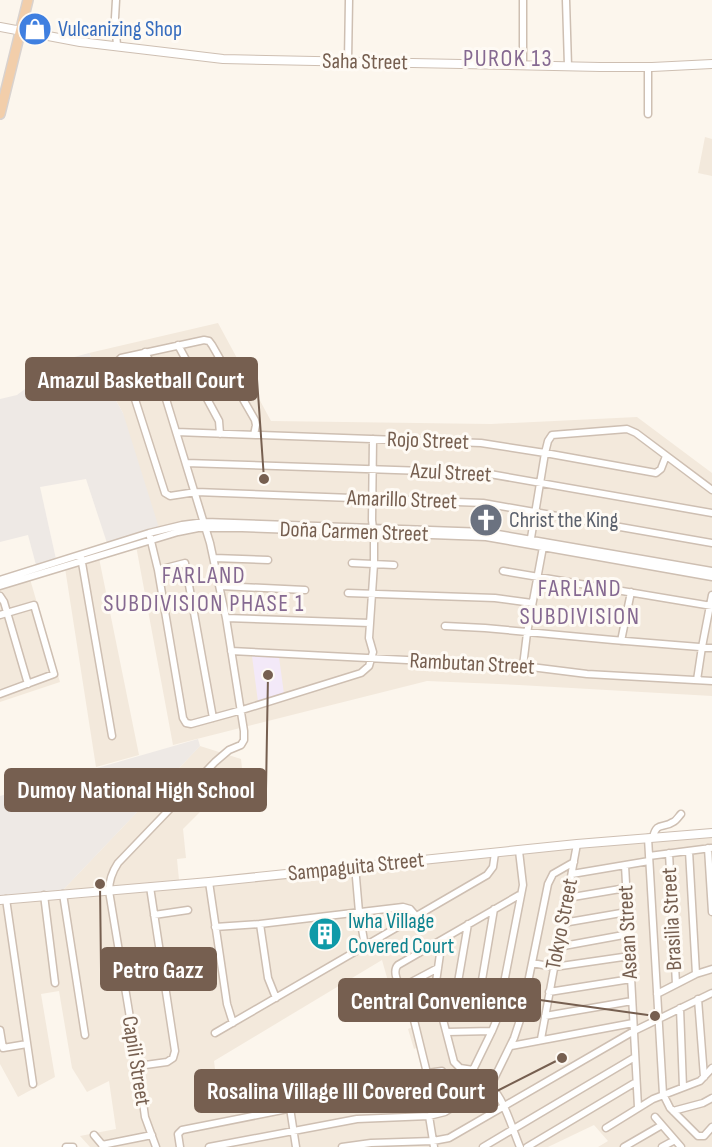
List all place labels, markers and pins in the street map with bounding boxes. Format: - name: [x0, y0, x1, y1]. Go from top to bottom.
- shop icon: Vulcanizing Shop: [17, 11, 53, 47]
- place label: Vulcanizing Shop: [58, 16, 182, 43]
- callout: Amazul Basketball Court: [26, 358, 257, 400]
- church icon: Christ the King: [468, 502, 504, 538]
- place label: Christ the King: [509, 507, 618, 534]
- callout: Dumoy National High School: [5, 769, 266, 811]
- place label: Iwha Village Covered Court: [348, 908, 454, 960]
- building icon: Iwha Village Covered Court: [307, 916, 343, 952]
- callout: Petro Gazz: [101, 948, 216, 990]
- callout: Central Convenience: [339, 979, 540, 1021]
- callout: Rosalina Village III Covered Court: [195, 1070, 497, 1112]

